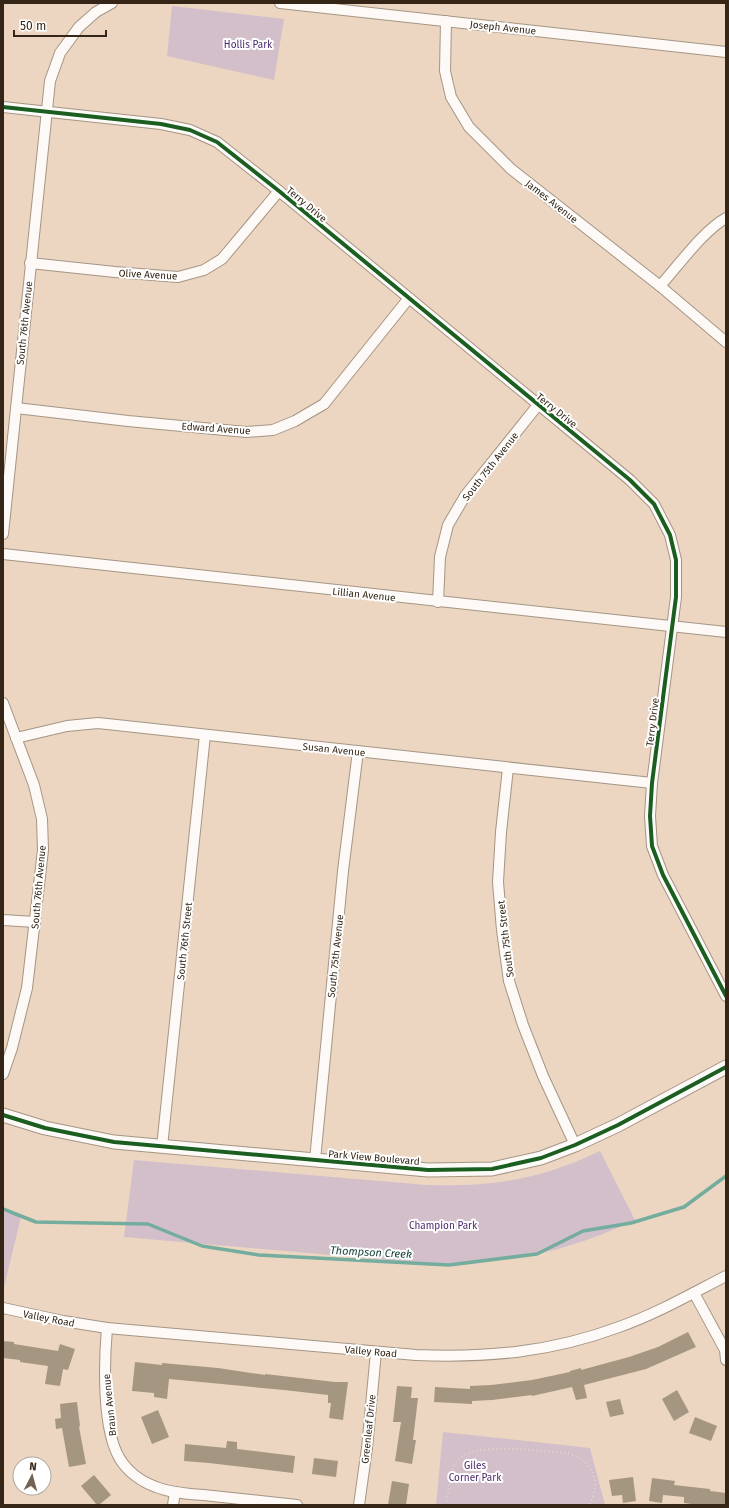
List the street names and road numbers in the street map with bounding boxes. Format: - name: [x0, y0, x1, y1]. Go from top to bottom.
- street label: Joseph Avenue: [469, 19, 537, 37]
- street label: James Avenue: [523, 178, 580, 226]
- street label: Terry Drive: [284, 184, 329, 225]
- street label: Olive Avenue: [118, 267, 178, 283]
- street label: South 76th Avenue: [15, 281, 35, 366]
- street label: Terry Drive: [534, 391, 579, 431]
- street label: Edward Avenue: [181, 421, 251, 437]
- street label: South 75th Avenue: [460, 430, 521, 503]
- street label: Lillian Avenue: [332, 586, 396, 604]
- street label: Terry Drive: [644, 697, 662, 747]
- street label: Susan Avenue: [302, 741, 366, 759]
- street label: South 76th Avenue: [29, 845, 49, 929]
- street label: South 75th Street: [495, 899, 517, 978]
- street label: South 76th Street: [175, 901, 195, 981]
- street label: South 75th Avenue: [326, 914, 346, 998]
- street label: Park View Boulevard: [328, 1148, 420, 1168]
- street label: Valley Road: [22, 1308, 76, 1330]
- street label: Valley Road: [344, 1344, 398, 1360]
- street label: Braun Avenue: [101, 1373, 119, 1437]
- street label: Greenleaf Drive: [359, 1394, 379, 1464]

